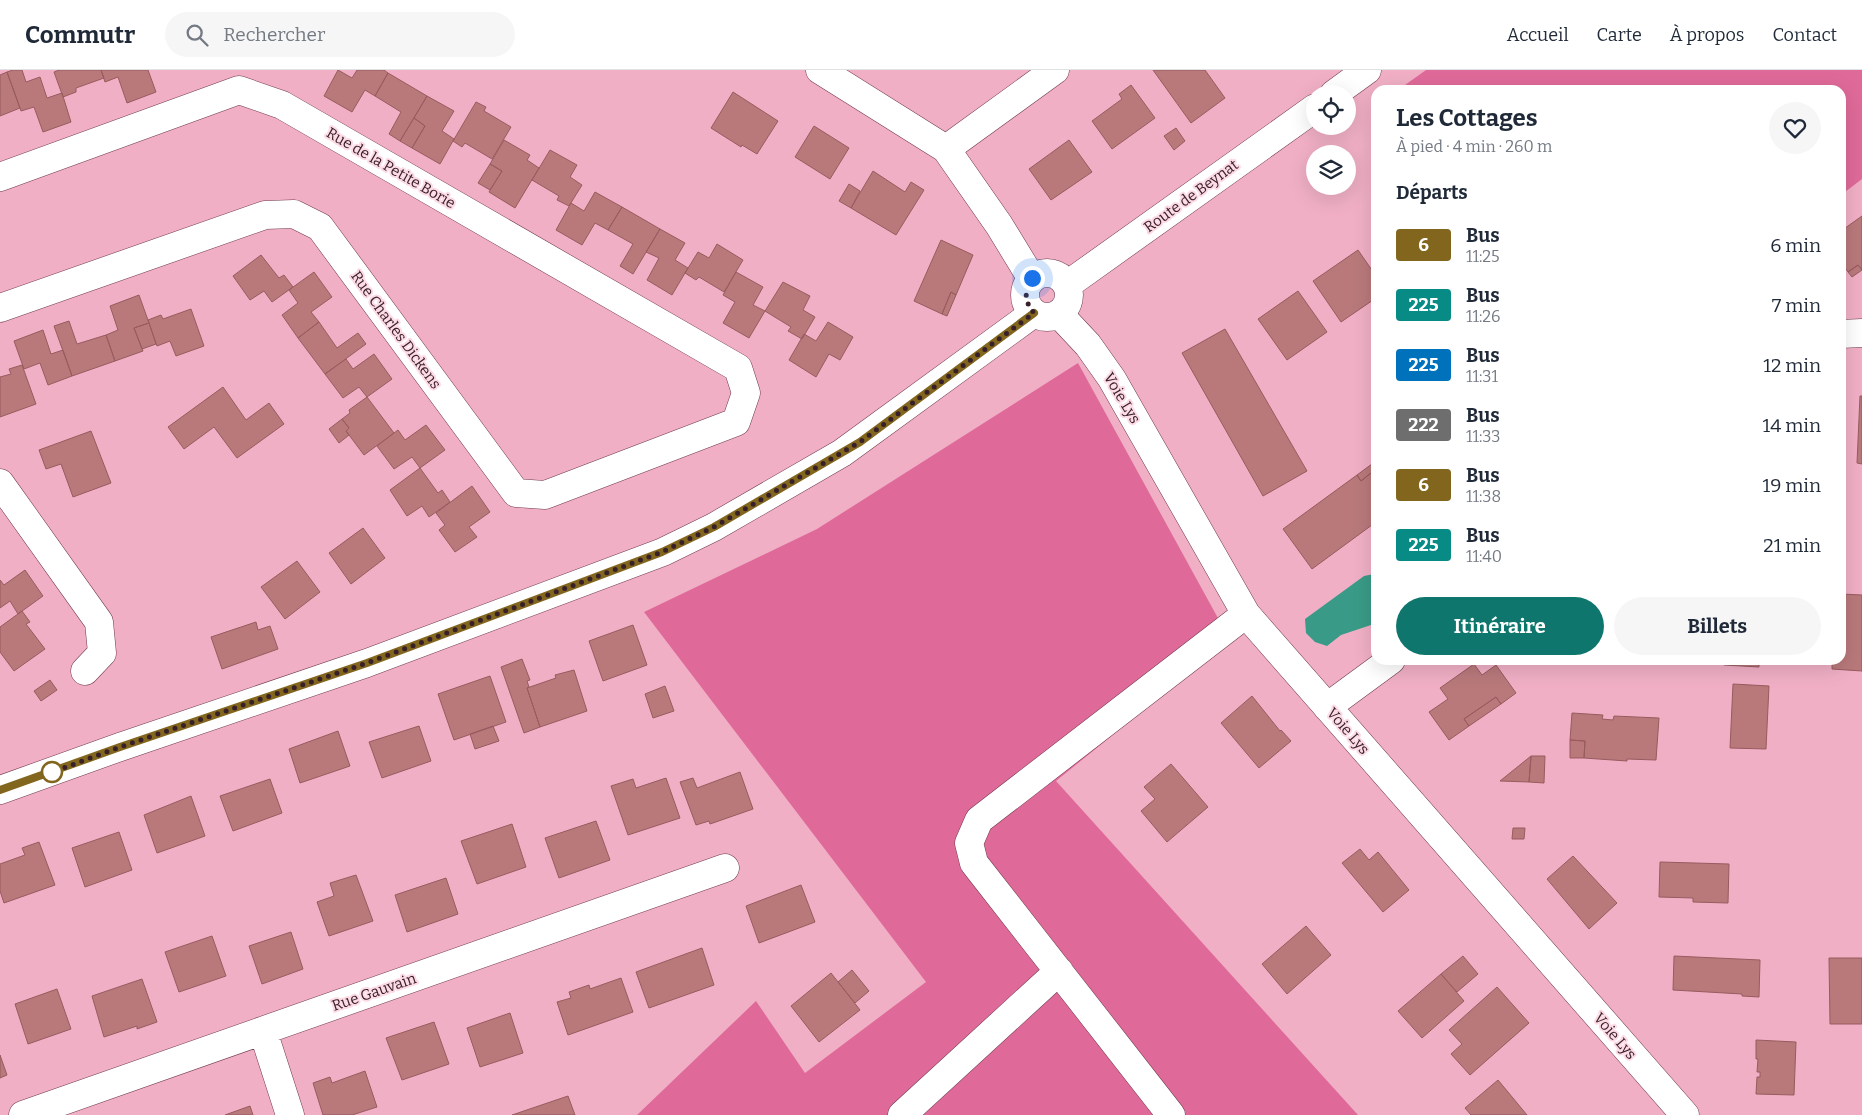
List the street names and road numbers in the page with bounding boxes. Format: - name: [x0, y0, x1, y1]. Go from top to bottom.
- street label: Rue de la Petite Borie: [323, 124, 459, 212]
- street label: Route de Beynat: [1140, 155, 1242, 236]
- street label: Rue Charles Dickens: [347, 268, 445, 392]
- street label: Voie Lys: [1100, 369, 1144, 427]
- street label: Voie Lys: [1323, 704, 1373, 758]
- street label: Rue Gauvain: [329, 969, 419, 1015]
- street label: Voie Lys: [1590, 1009, 1640, 1063]

